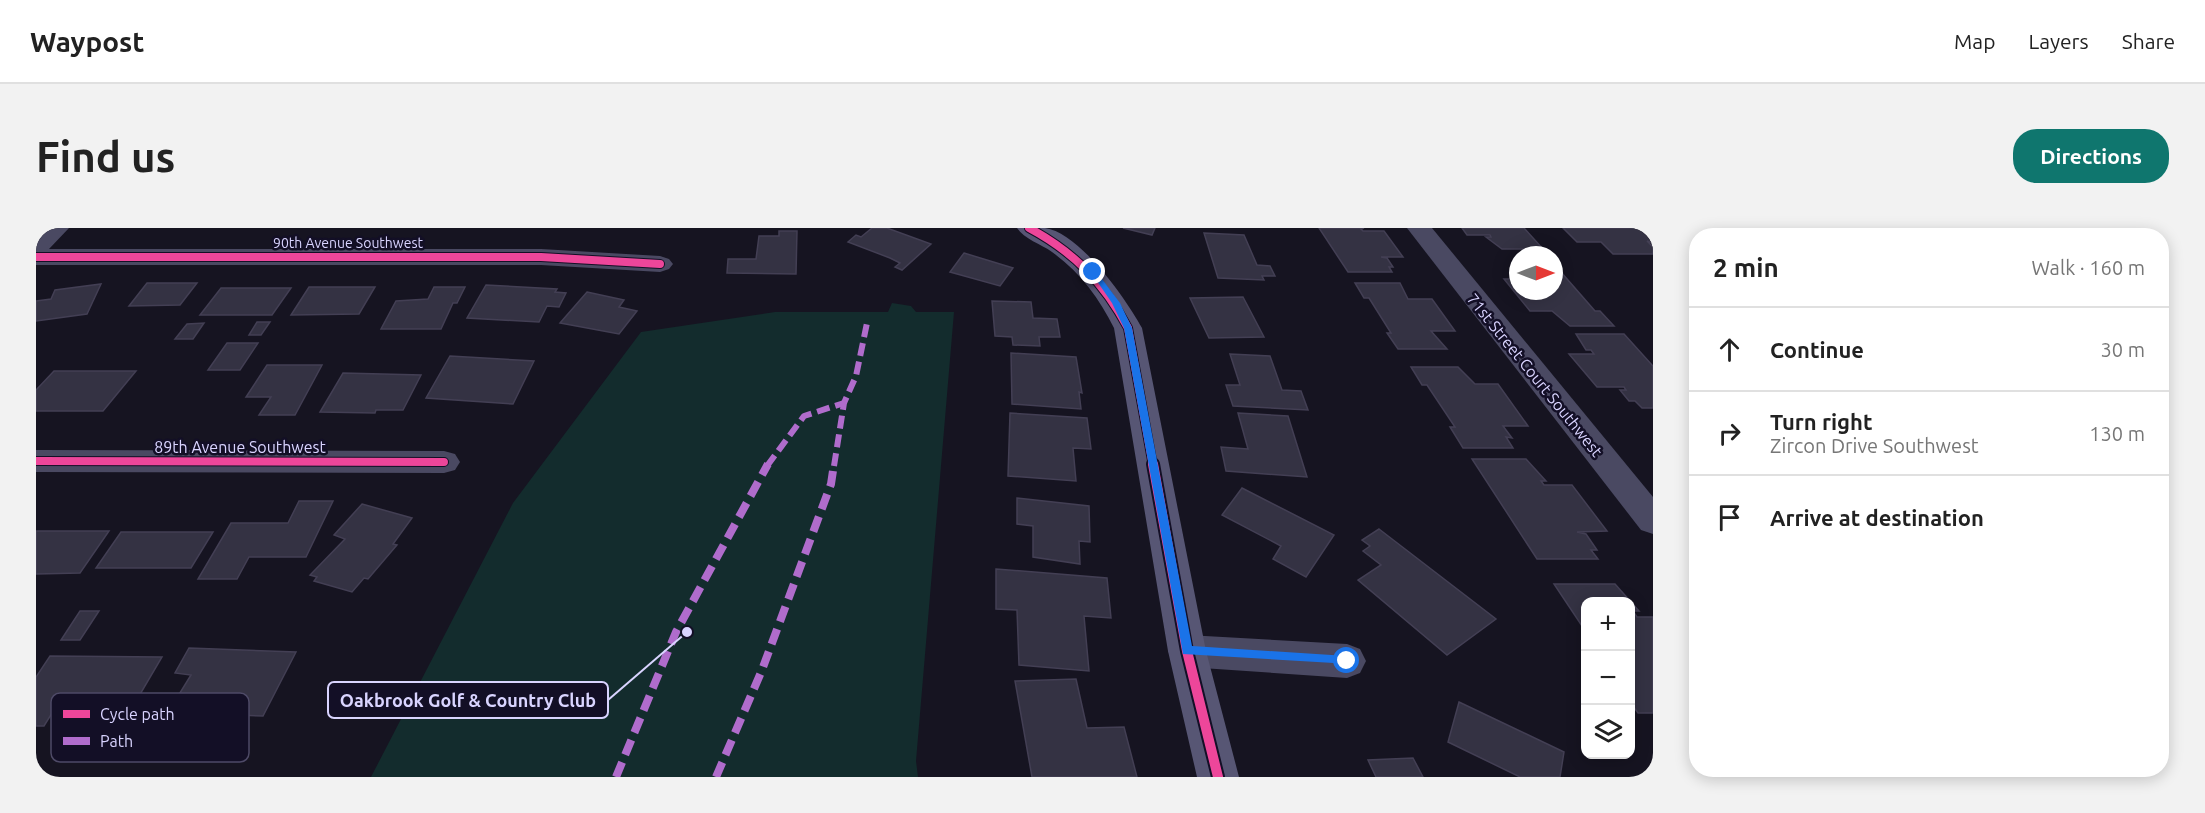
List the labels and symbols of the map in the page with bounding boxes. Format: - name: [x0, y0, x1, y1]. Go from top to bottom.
- street label: 90th Avenue Southwest: [273, 235, 424, 251]
- north arrow: [1509, 246, 1563, 300]
- route end: [1079, 258, 1105, 284]
- street label: 71st Street Court Southwest: [1464, 290, 1607, 461]
- street label: 89th Avenue Southwest: [154, 438, 326, 456]
- route start: [1333, 647, 1359, 673]
- callout: Oakbrook Golf & Country Club: [328, 682, 608, 718]
- text: Oakbrook Golf & Country Club: [340, 690, 596, 710]
- legend: [51, 693, 249, 762]
- text: Cycle path: [100, 705, 175, 723]
- text: Path: [100, 732, 133, 750]

